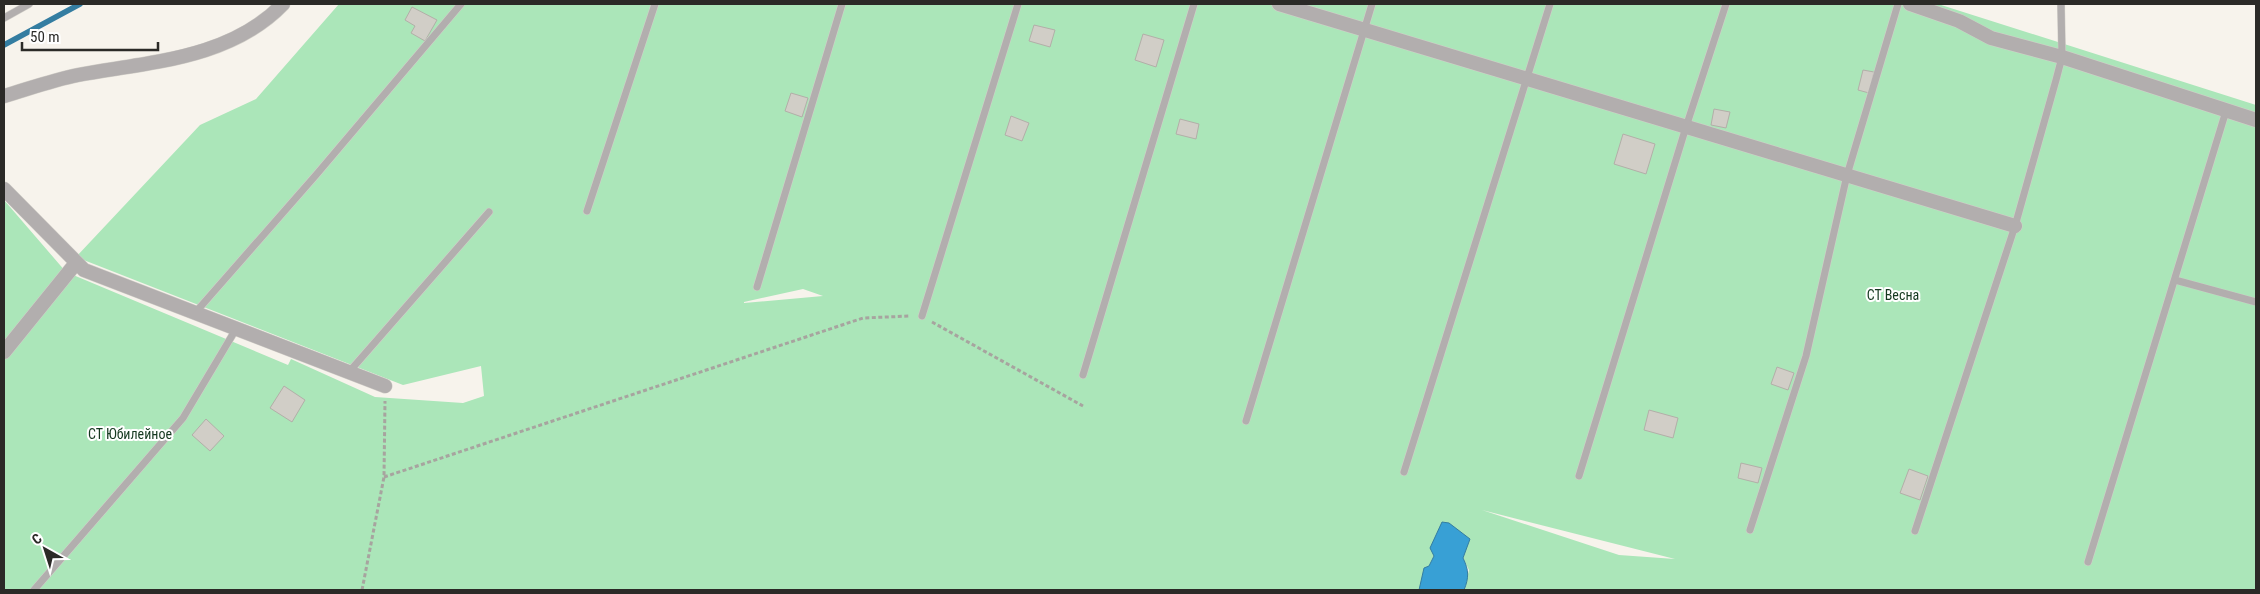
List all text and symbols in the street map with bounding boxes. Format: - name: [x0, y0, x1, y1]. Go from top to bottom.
- scale bar: [22, 20, 159, 52]
- text: 50 m: [30, 28, 60, 46]
- park label: СТ Весна: [1867, 287, 1919, 303]
- park label: СТ Юбилейное: [88, 426, 172, 442]
- north arrow: [20, 524, 70, 574]
- text: С: [29, 530, 45, 548]

